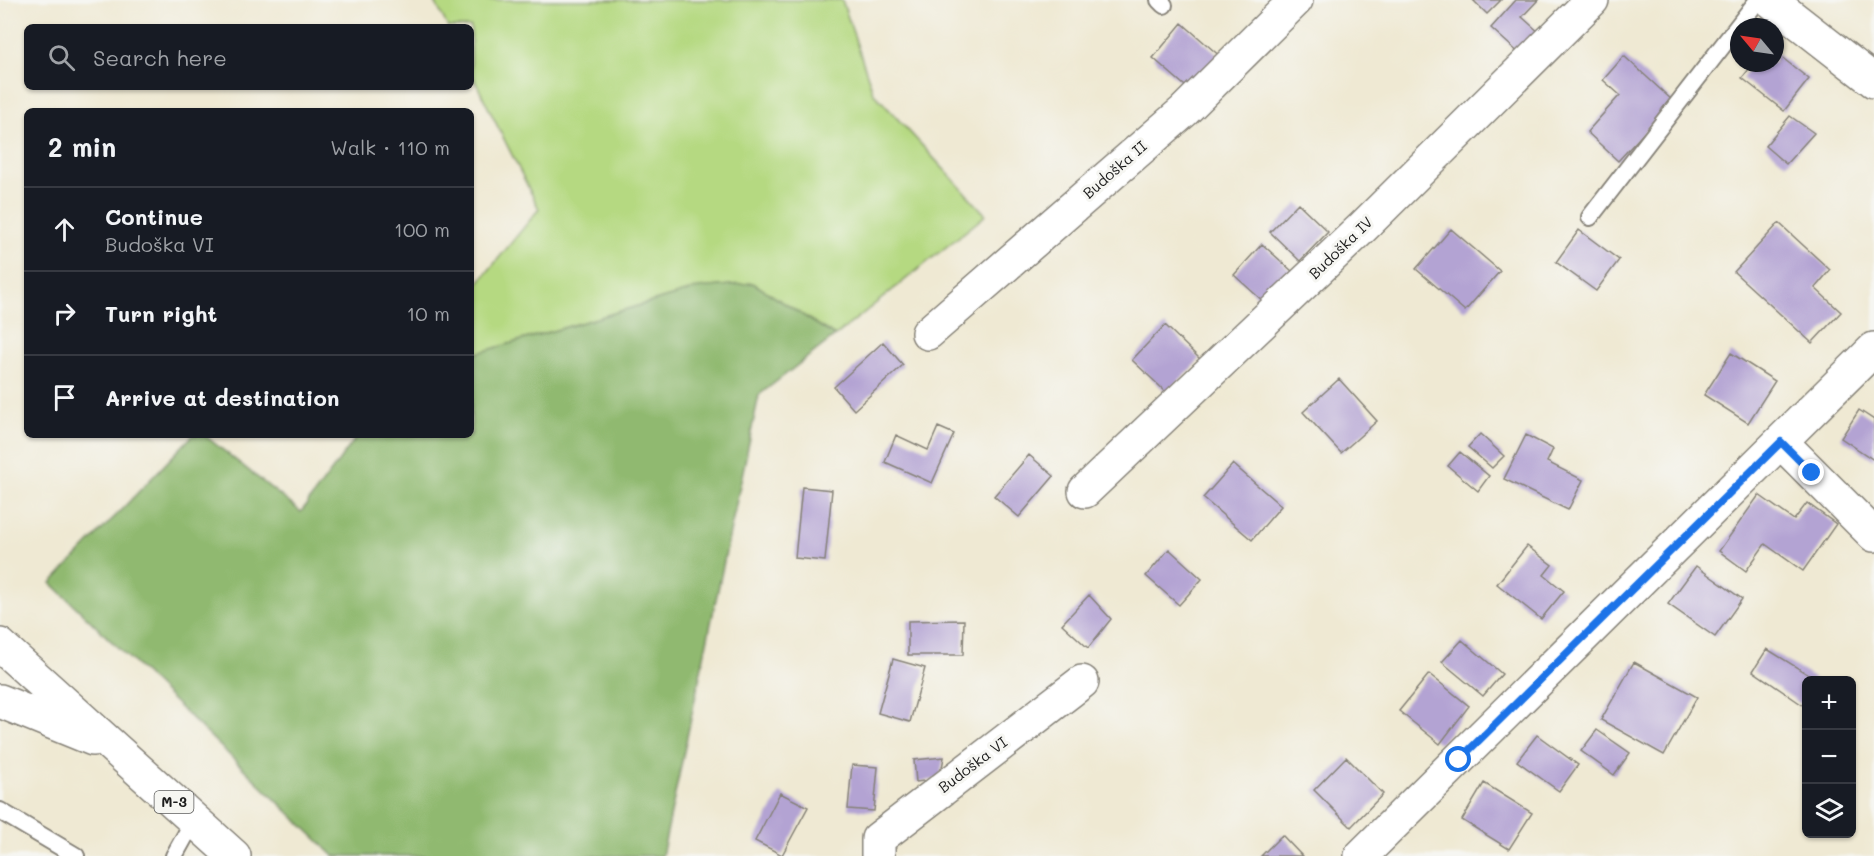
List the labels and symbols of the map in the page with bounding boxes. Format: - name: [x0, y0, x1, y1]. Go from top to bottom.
- north arrow: [1730, 18, 1784, 72]
- street label: Budoška II: [1078, 136, 1151, 203]
- street label: Budoška IV: [1304, 212, 1377, 283]
- route end: [1798, 459, 1824, 485]
- street label: Budoška VI: [934, 731, 1011, 797]
- route start: [1445, 746, 1471, 772]
- road number: M-3: [154, 791, 194, 813]

